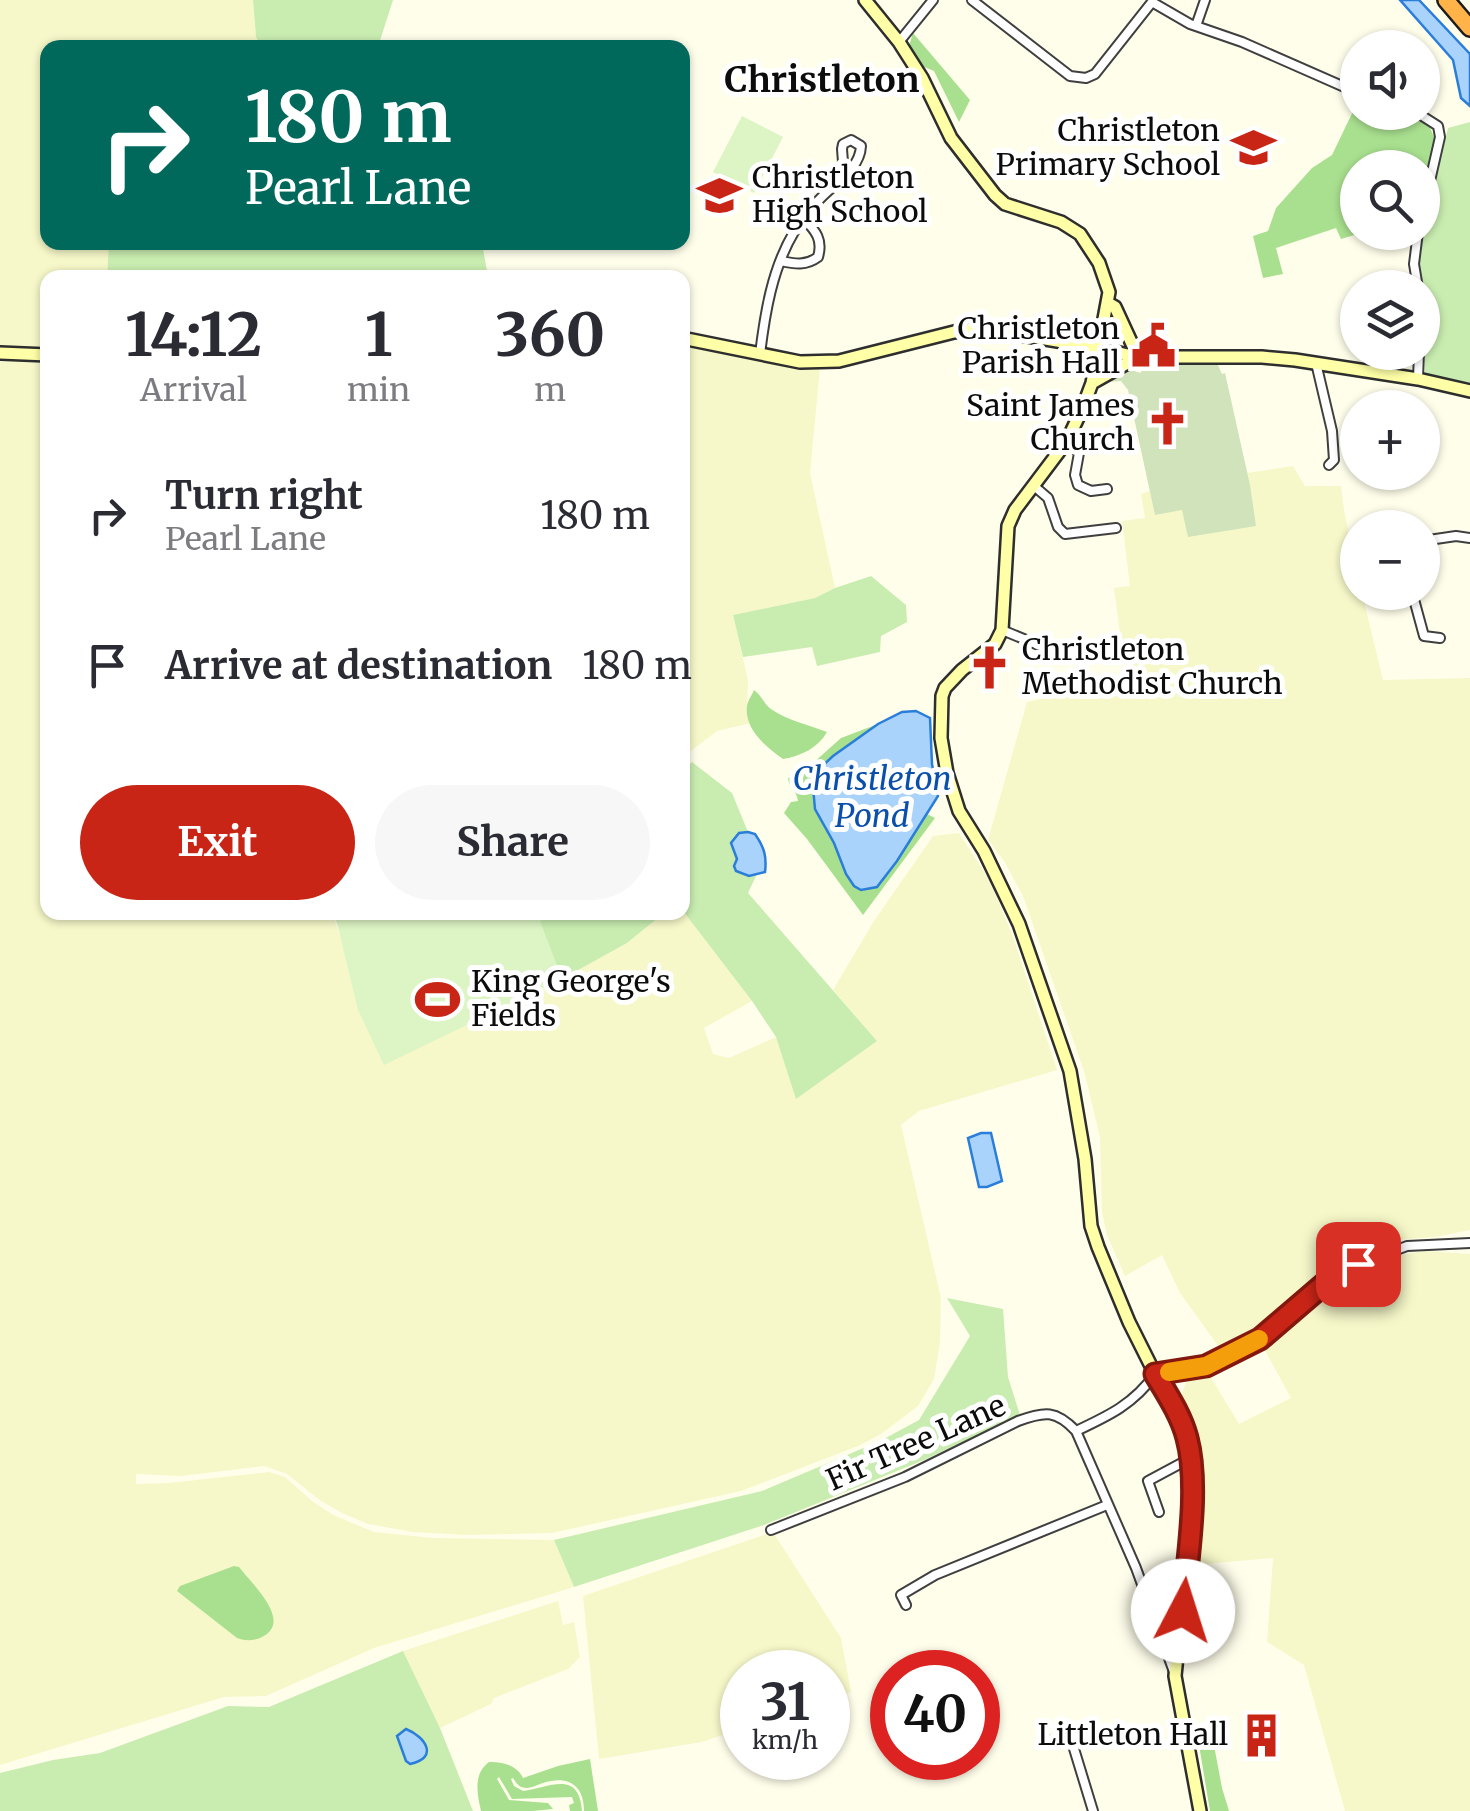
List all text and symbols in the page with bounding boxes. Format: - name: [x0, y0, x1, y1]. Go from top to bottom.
- map controls: [1340, 30, 1440, 610]
- button: sound: [1340, 30, 1440, 130]
- district label: Christleton: [725, 58, 920, 102]
- text: 180 m: [245, 73, 452, 161]
- icon: right: [80, 80, 210, 210]
- place label: Christleton Primary School: [995, 111, 1220, 183]
- school or university icon: Christleton Primary School: [1229, 124, 1277, 172]
- button: search: [1340, 150, 1440, 250]
- place label: Christleton High School: [752, 158, 928, 230]
- text: Pearl Lane: [245, 160, 471, 216]
- school or university icon: Christleton High School: [695, 171, 743, 219]
- button: layers: [1340, 270, 1440, 370]
- text: 14:12: [125, 297, 262, 372]
- text: 1: [365, 297, 392, 372]
- text: 360: [495, 297, 605, 372]
- place label: Christleton Parish Hall: [958, 309, 1120, 381]
- public building icon: Christleton Parish Hall: [1129, 322, 1177, 370]
- text: Arrival: [140, 370, 247, 410]
- text: min: [347, 370, 410, 410]
- text: m: [534, 370, 566, 410]
- place label: Saint James Church: [966, 386, 1135, 458]
- button: +: [1340, 390, 1440, 490]
- church icon: Saint James Church: [1144, 399, 1192, 447]
- text: Turn right: [165, 472, 363, 519]
- icon: right: [80, 488, 135, 543]
- text: 180 m: [540, 492, 650, 539]
- button: −: [1340, 510, 1440, 610]
- text: Pearl Lane: [165, 519, 326, 559]
- place label: Christleton Methodist Church: [1022, 630, 1283, 702]
- icon: arrive: [80, 638, 135, 693]
- text: Arrive at destination: [165, 642, 552, 689]
- text: 180 m: [582, 642, 692, 689]
- church icon: Christleton Methodist Church: [965, 643, 1013, 691]
- water label: Christleton Pond: [792, 759, 952, 836]
- button: Exit: [80, 785, 355, 900]
- button: Share: [375, 785, 650, 900]
- place label: King George's Fields: [471, 962, 671, 1034]
- sports icon: King George's Fields: [414, 975, 462, 1023]
- pin: [1316, 1222, 1401, 1307]
- icon: arrive: [1331, 1237, 1386, 1292]
- street label: Fir Tree Lane: [820, 1386, 1011, 1498]
- position arrow: [1131, 1559, 1235, 1663]
- speed limit sign: 40: [870, 1650, 1000, 1780]
- text: 31: [760, 1671, 810, 1734]
- building icon: Littleton Hall: [1237, 1711, 1285, 1759]
- place label: Littleton Hall: [1037, 1715, 1228, 1753]
- text: km/h: [752, 1724, 818, 1756]

